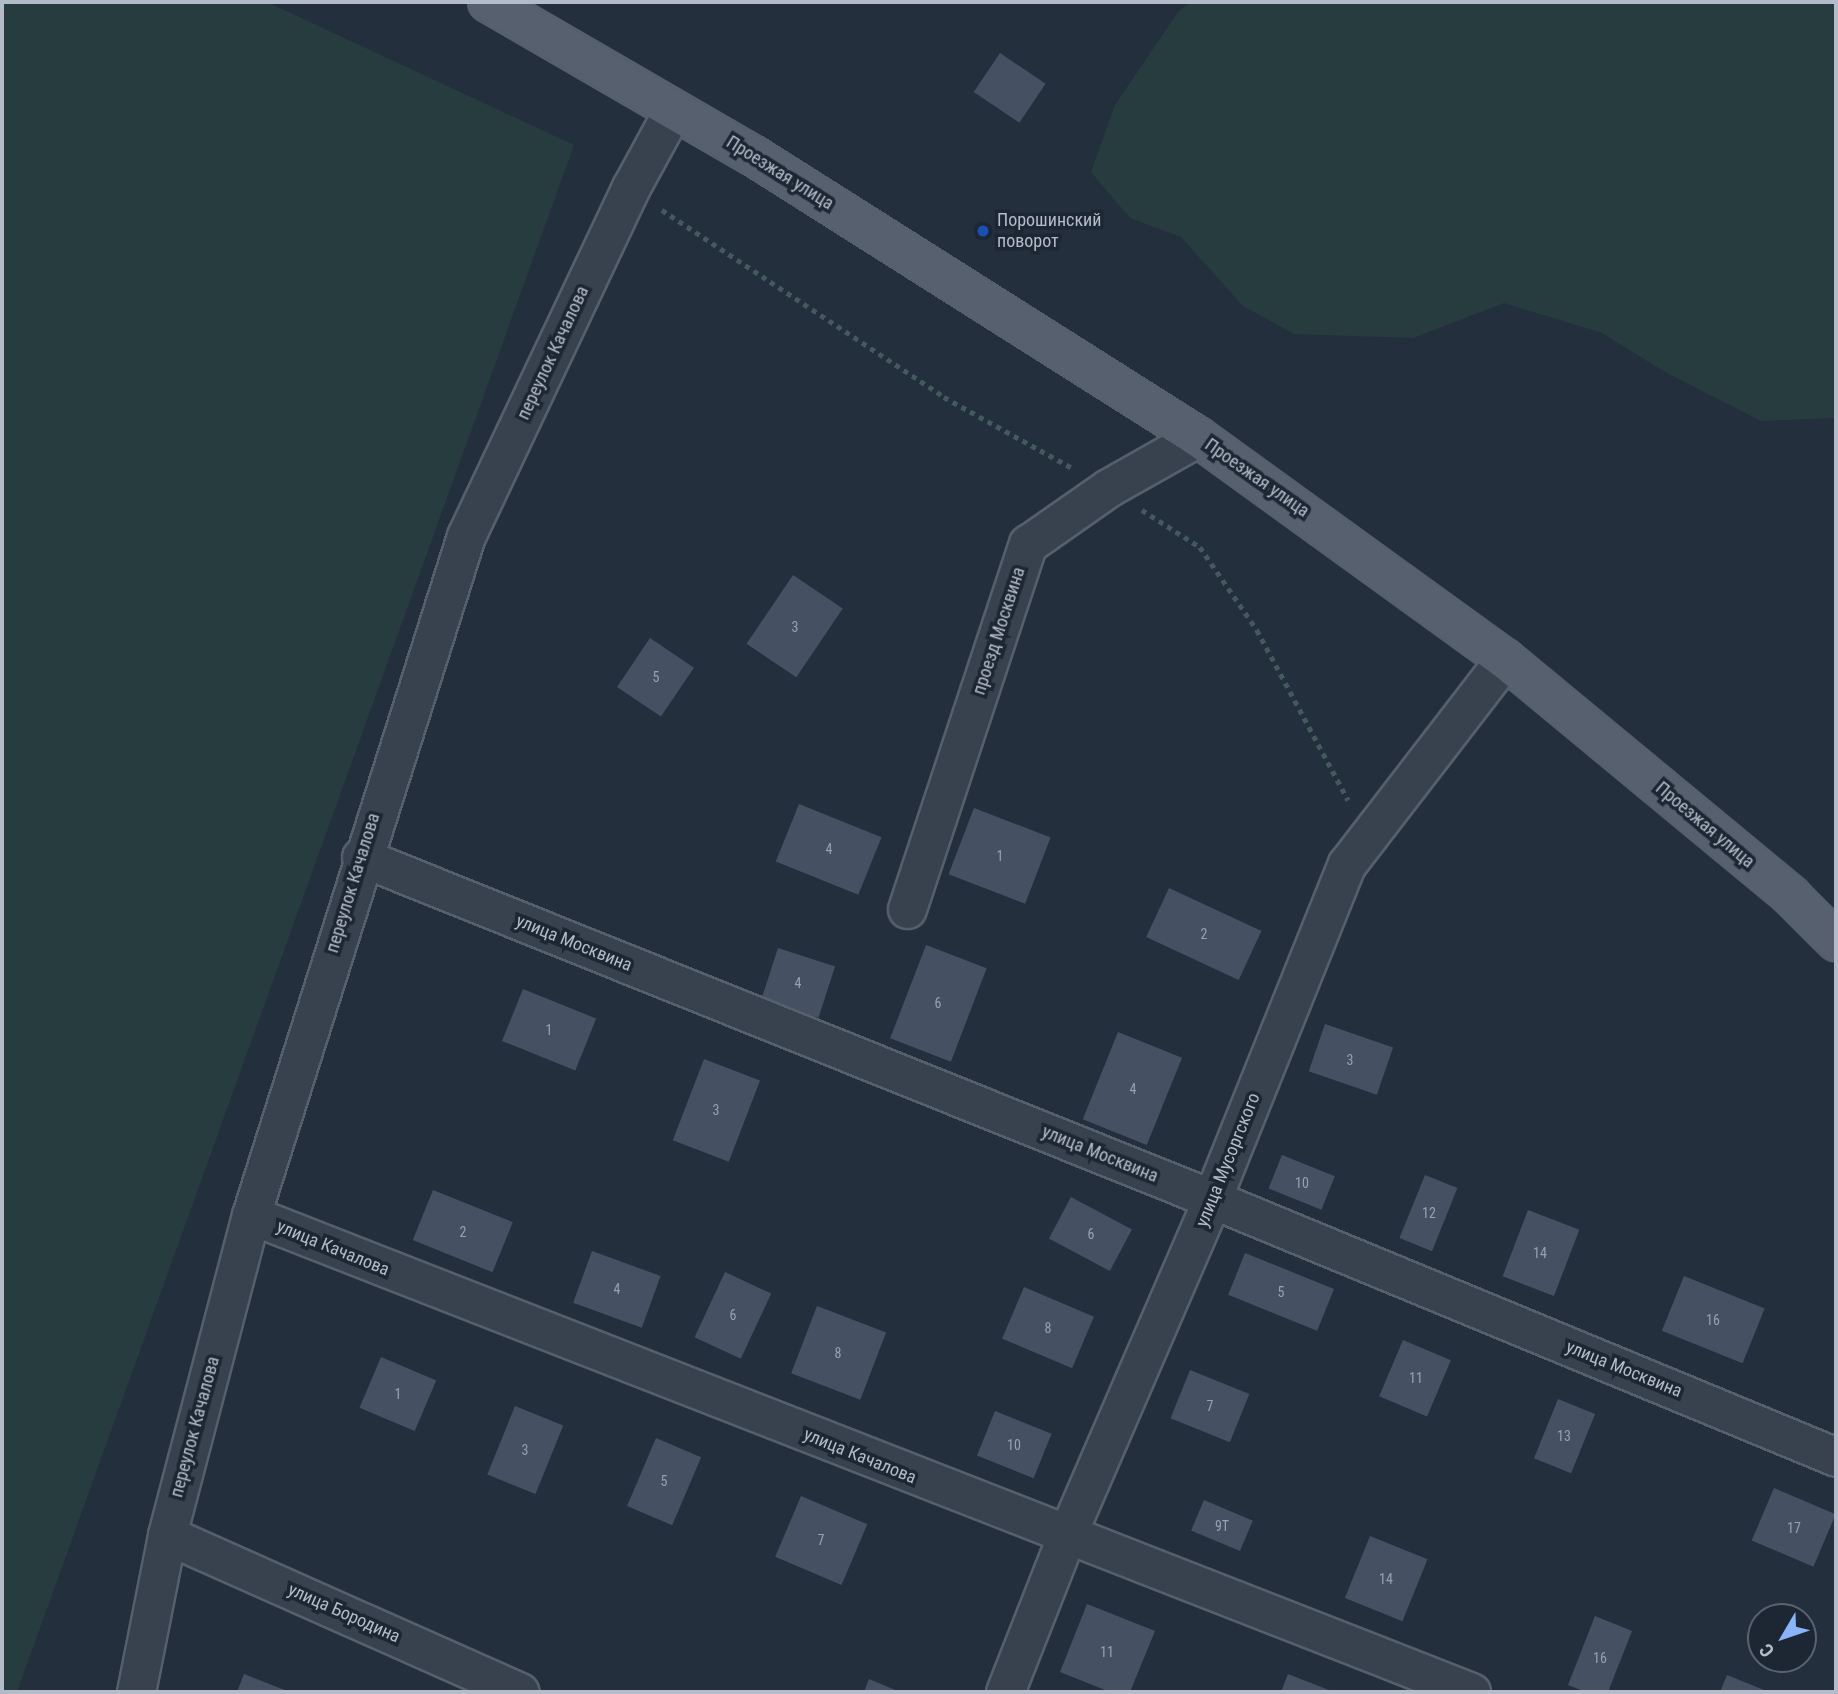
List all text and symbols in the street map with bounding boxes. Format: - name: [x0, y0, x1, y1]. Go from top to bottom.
- street label: Проезжая улица: [722, 131, 838, 215]
- place label: Порошинский поворот: [997, 210, 1101, 252]
- marker: Порошинский поворот: [975, 223, 991, 239]
- street label: переулок Качалова: [513, 283, 593, 423]
- street label: Проезжая улица: [1201, 434, 1313, 522]
- street label: проезд Москвина: [968, 564, 1030, 698]
- house number: 3: [792, 619, 798, 635]
- house number: 5: [653, 669, 659, 685]
- street label: Проезжая улица: [1651, 777, 1759, 873]
- street label: переулок Качалова: [322, 811, 384, 955]
- house number: 4: [826, 841, 832, 857]
- house number: 1: [997, 848, 1003, 864]
- street label: улица Москвина: [513, 910, 635, 976]
- house number: 2: [1201, 926, 1207, 942]
- house number: 4: [795, 975, 801, 991]
- house number: 6: [935, 995, 941, 1011]
- house number: 1: [546, 1022, 552, 1038]
- house number: 3: [1347, 1052, 1353, 1068]
- house number: 4: [1130, 1081, 1136, 1097]
- street label: улица Мусоргского: [1191, 1090, 1265, 1230]
- house number: 3: [713, 1102, 719, 1118]
- street label: улица Москвина: [1039, 1121, 1161, 1187]
- house number: 10: [1295, 1175, 1309, 1191]
- house number: 12: [1422, 1205, 1436, 1221]
- street label: улица Качалова: [274, 1216, 392, 1280]
- house number: 2: [460, 1224, 466, 1240]
- house number: 6: [1088, 1226, 1094, 1242]
- house number: 14: [1533, 1245, 1547, 1261]
- house number: 4: [614, 1281, 620, 1297]
- house number: 5: [1278, 1284, 1284, 1300]
- house number: 6: [730, 1307, 736, 1323]
- house number: 16: [1706, 1312, 1720, 1328]
- house number: 8: [1045, 1320, 1051, 1336]
- street label: улица Москвина: [1563, 1336, 1685, 1402]
- house number: 8: [835, 1345, 841, 1361]
- street label: переулок Качалова: [166, 1354, 224, 1500]
- house number: 11: [1409, 1370, 1423, 1386]
- house number: 1: [395, 1386, 401, 1402]
- house number: 7: [1207, 1398, 1213, 1414]
- street label: улица Качалова: [801, 1424, 919, 1488]
- house number: 13: [1557, 1428, 1571, 1444]
- house number: 10: [1007, 1437, 1021, 1453]
- house number: 3: [522, 1442, 528, 1458]
- house number: 5: [661, 1473, 667, 1489]
- house number: 9Т: [1215, 1518, 1229, 1534]
- house number: 17: [1787, 1520, 1801, 1536]
- house number: 7: [818, 1532, 824, 1548]
- house number: 14: [1379, 1571, 1393, 1587]
- street label: улица Бородина: [285, 1579, 403, 1647]
- north arrow: [1747, 1603, 1817, 1673]
- text: С: [1755, 1639, 1779, 1662]
- house number: 11: [1100, 1644, 1114, 1660]
- house number: 16: [1593, 1650, 1607, 1666]

